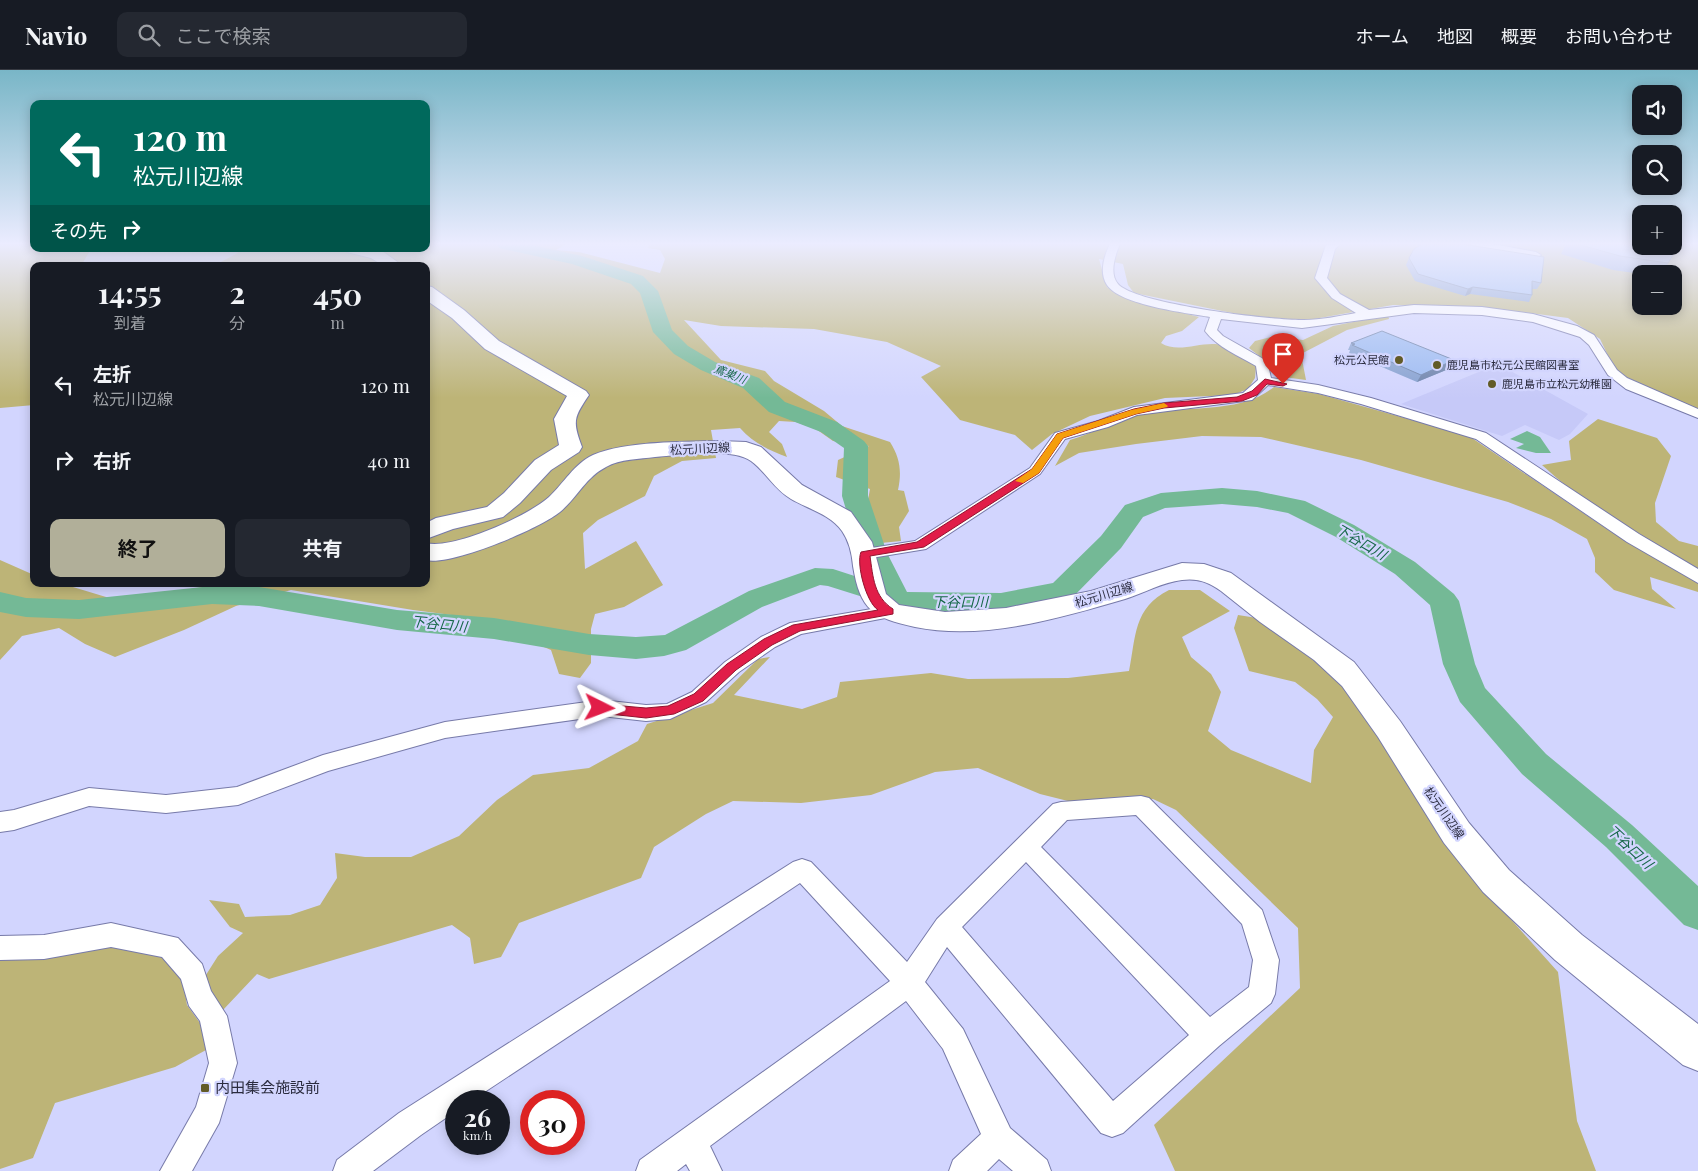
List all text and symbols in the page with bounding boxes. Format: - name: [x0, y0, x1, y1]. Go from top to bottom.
- search box: [117, 12, 467, 57]
- text: Navio: [25, 19, 87, 51]
- icon: search: [135, 21, 163, 49]
- text: ここで検索: [175, 22, 270, 48]
- text: ホーム: [1356, 24, 1409, 48]
- text: 地図: [1437, 24, 1473, 48]
- text: 概要: [1501, 24, 1537, 48]
- text: お問い合わせ: [1565, 24, 1673, 48]
- map controls: [1632, 85, 1682, 315]
- button: sound: [1632, 85, 1682, 135]
- text: 120 m: [133, 113, 227, 160]
- icon: left: [50, 120, 115, 185]
- button: search: [1632, 145, 1682, 195]
- text: 松元川辺線: [133, 160, 243, 190]
- button: +: [1632, 205, 1682, 255]
- icon: right: [117, 215, 145, 243]
- text: その先: [50, 217, 107, 243]
- button: −: [1632, 265, 1682, 315]
- text: 14:55: [98, 272, 161, 312]
- text: 2: [229, 272, 245, 312]
- text: 450: [313, 274, 362, 314]
- text: 到着: [114, 312, 146, 333]
- text: 分: [229, 312, 245, 333]
- text: m: [331, 312, 345, 333]
- pin: [1262, 333, 1304, 384]
- icon: arrive: [1269, 340, 1297, 368]
- place label: 松元公民館: [1334, 352, 1389, 367]
- marker: 松元公民館: [1393, 354, 1405, 366]
- place label: 鹿児島市松元公民館図書室: [1447, 357, 1579, 372]
- marker: 鹿児島市松元公民館図書室: [1431, 359, 1443, 371]
- text: 左折: [93, 360, 131, 386]
- water label: 鳶巣川: [712, 361, 749, 387]
- icon: left: [50, 371, 78, 399]
- text: 120 m: [361, 372, 410, 398]
- place label: 鹿児島市立松元幼稚園: [1502, 376, 1612, 391]
- marker: 鹿児島市立松元幼稚園: [1486, 378, 1498, 390]
- text: 松元川辺線: [93, 388, 173, 409]
- street label: 松元川辺線: [670, 438, 730, 458]
- icon: right: [50, 446, 78, 474]
- text: 右折: [93, 447, 131, 473]
- text: 40 m: [368, 447, 410, 473]
- button: 終了: [50, 519, 225, 577]
- button: 共有: [235, 519, 410, 577]
- water label: 下谷口川: [1332, 519, 1392, 565]
- street label: 松元川辺線: [1073, 578, 1135, 610]
- water label: 下谷口川: [932, 592, 990, 611]
- water label: 下谷口川: [410, 611, 470, 636]
- position arrow: [573, 681, 625, 733]
- street label: 松元川辺線: [1421, 783, 1469, 842]
- water label: 下谷口川: [1603, 821, 1659, 874]
- place label: 内田集会施設前: [215, 1077, 320, 1097]
- marker: 内田集会施設前: [199, 1082, 211, 1094]
- speed limit sign: 30: [520, 1090, 585, 1155]
- text: 26: [464, 1100, 491, 1133]
- text: km/h: [463, 1127, 492, 1143]

